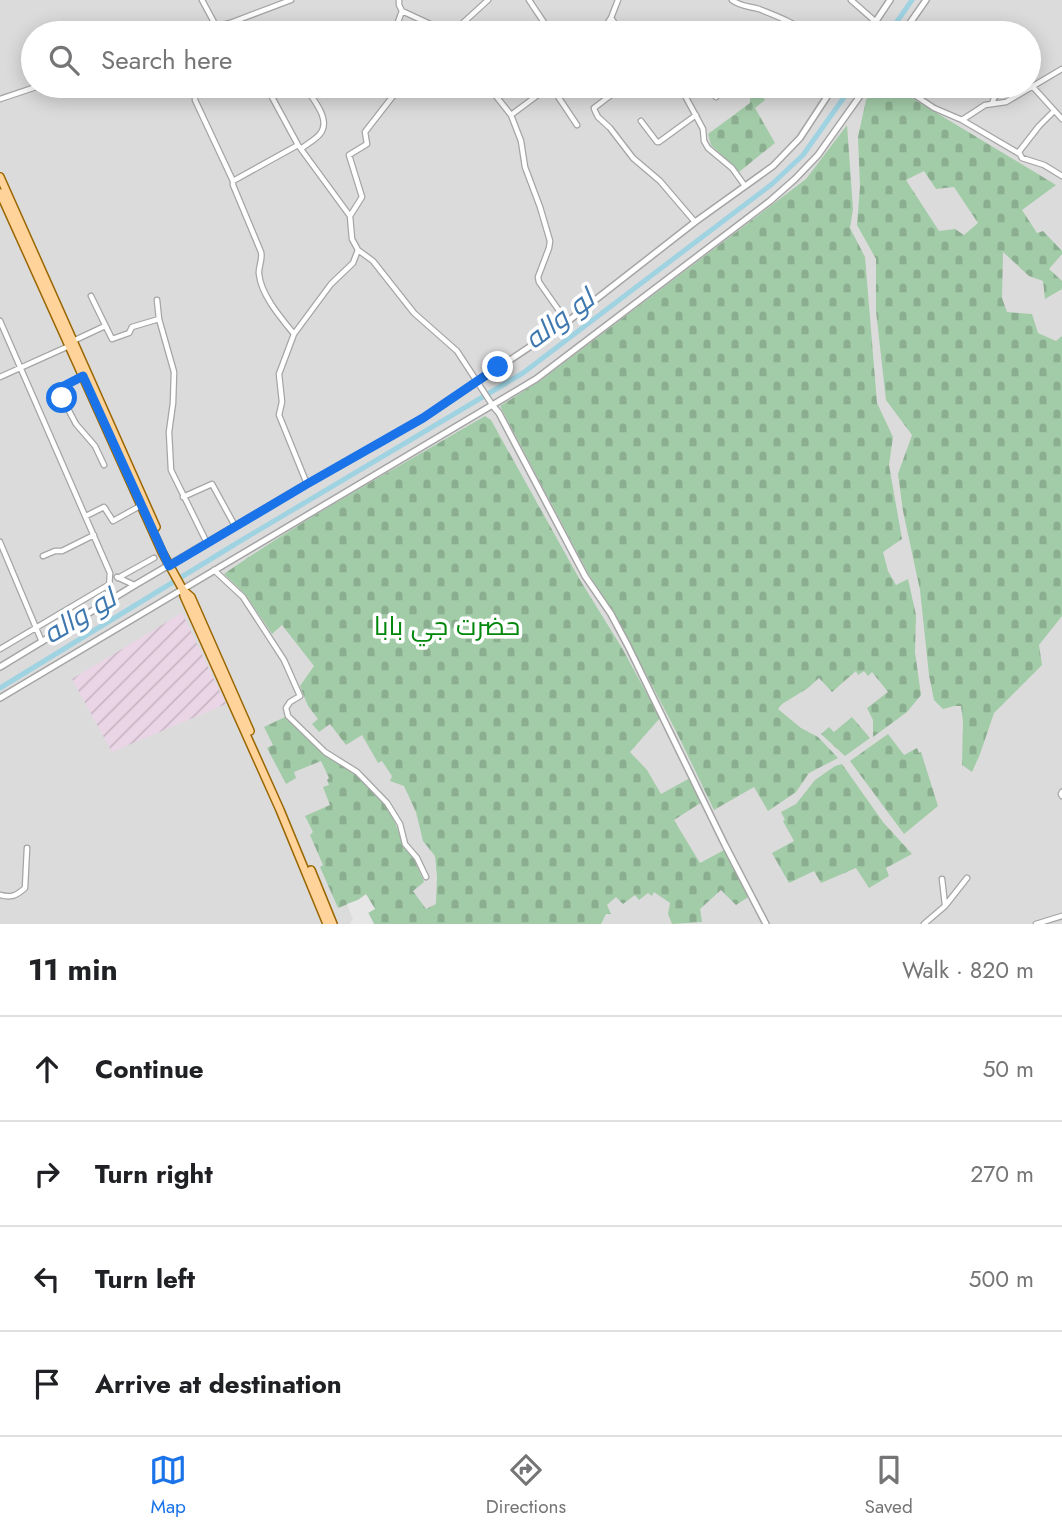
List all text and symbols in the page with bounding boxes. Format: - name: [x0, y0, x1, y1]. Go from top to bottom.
- search box: [21, 21, 1041, 98]
- icon: search: [45, 41, 83, 79]
- text: Search here: [101, 41, 233, 79]
- water label: لو واله: [515, 277, 606, 359]
- route end: [482, 351, 513, 382]
- route start: [46, 382, 77, 413]
- water label: لو واله: [35, 576, 126, 654]
- park label: حضرت جي بابا: [374, 607, 520, 647]
- text: 11 min: [28, 948, 118, 991]
- text: Walk · 820 m: [902, 953, 1034, 987]
- icon: ahead: [28, 1050, 66, 1088]
- text: Continue: [95, 1050, 204, 1088]
- text: 50 m: [982, 1052, 1034, 1086]
- icon: right: [28, 1155, 66, 1193]
- text: Turn right: [95, 1155, 213, 1193]
- text: 270 m: [970, 1157, 1034, 1191]
- icon: left: [28, 1260, 66, 1298]
- text: Turn left: [95, 1260, 195, 1298]
- text: 500 m: [969, 1262, 1034, 1296]
- icon: arrive: [28, 1365, 66, 1403]
- text: Arrive at destination: [95, 1365, 342, 1403]
- tab: Map: [149, 1451, 187, 1520]
- tab: Directions: [486, 1451, 566, 1520]
- tab: Saved: [865, 1451, 913, 1520]

